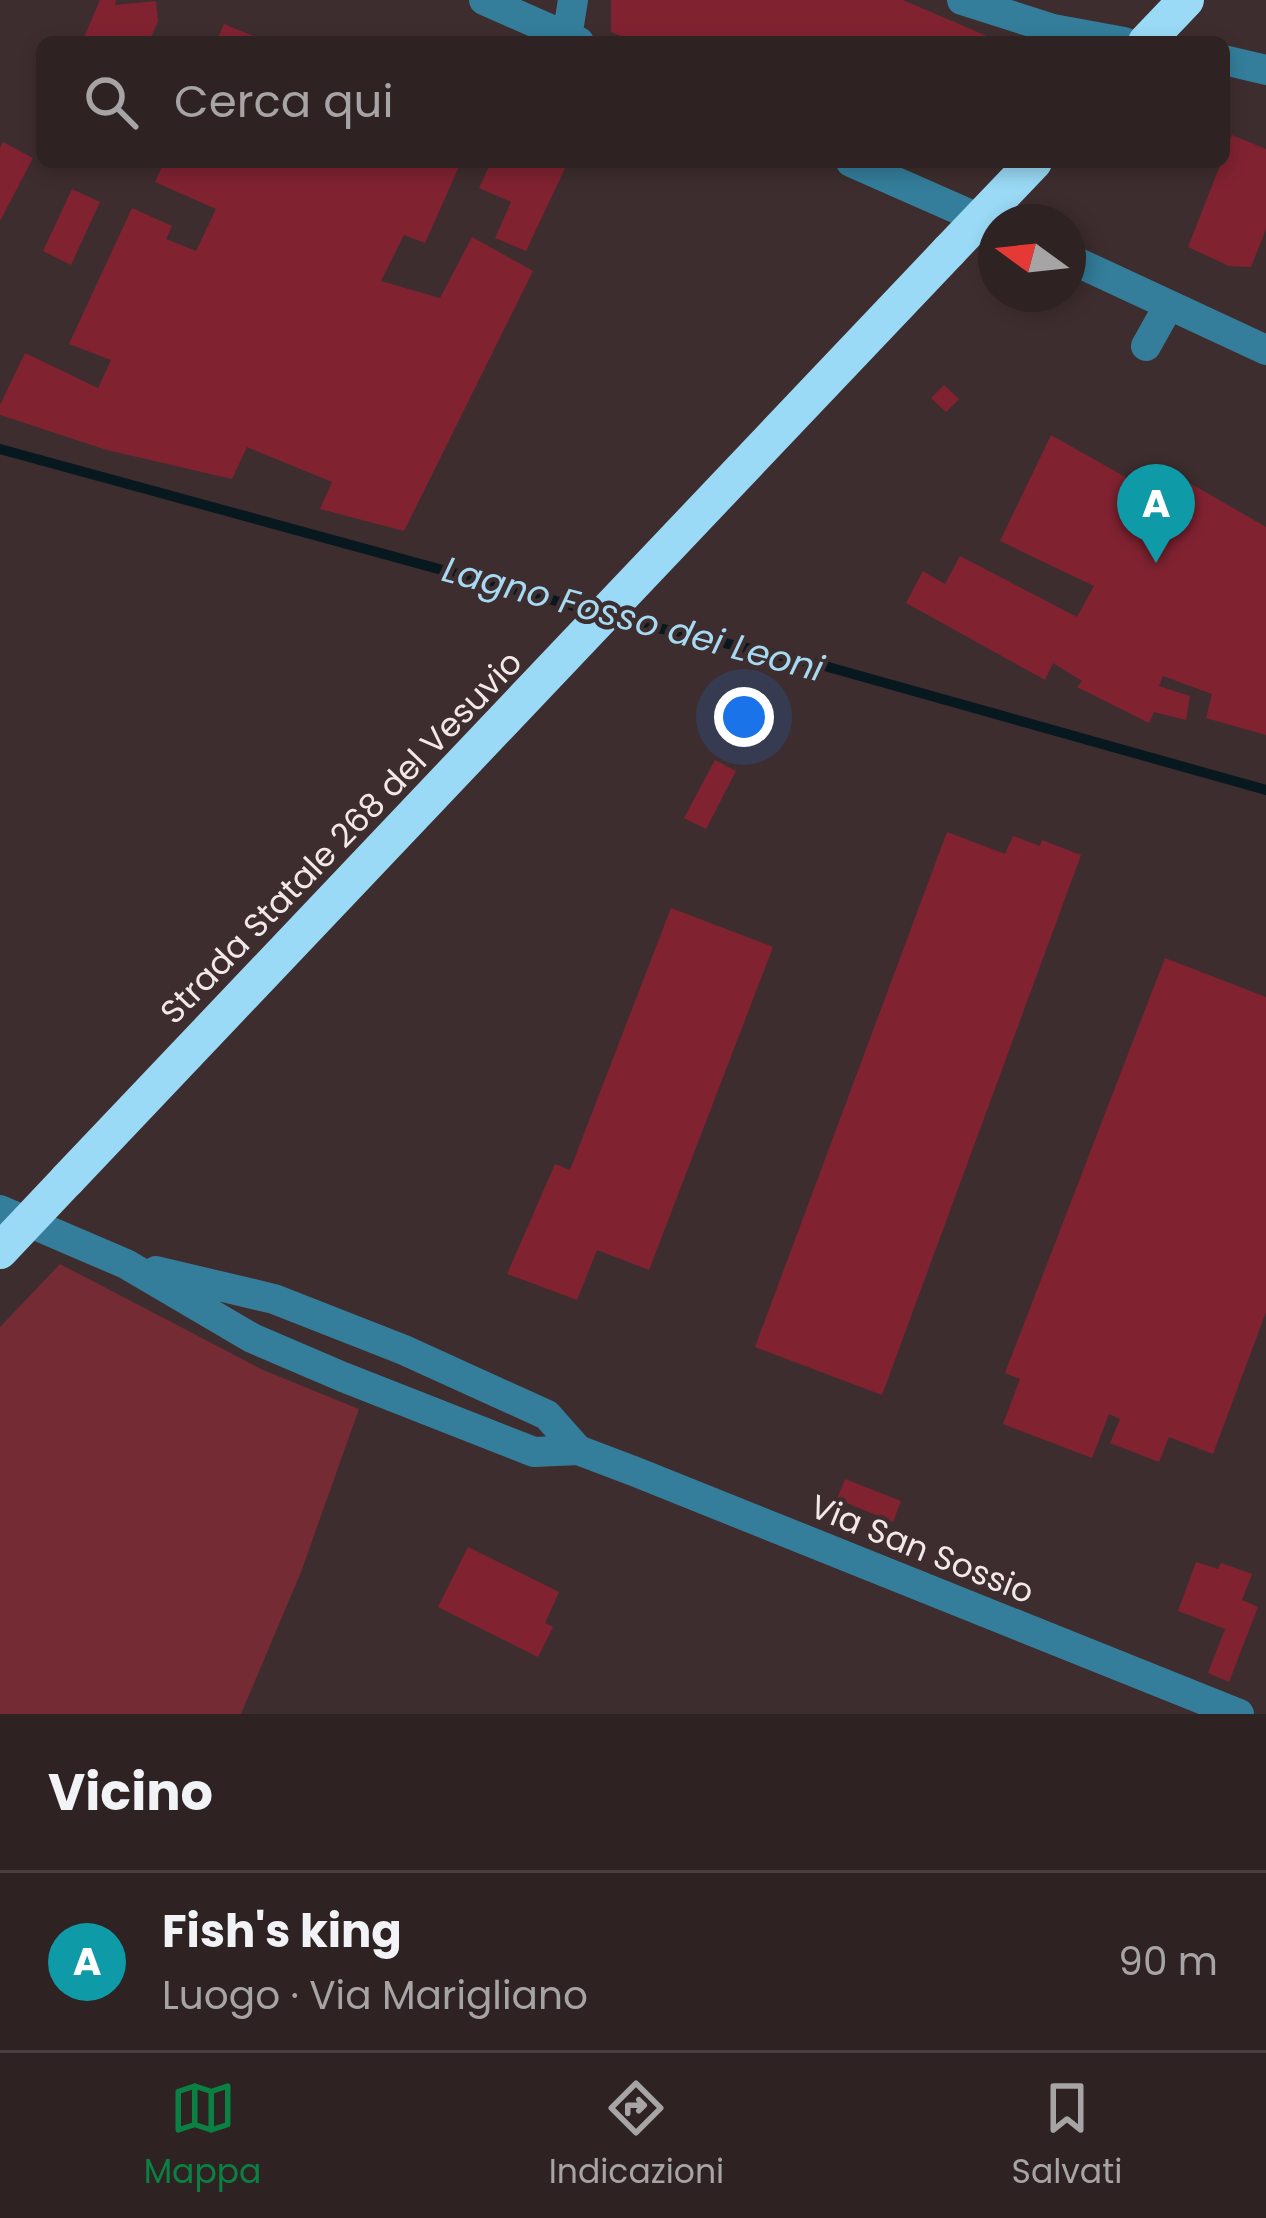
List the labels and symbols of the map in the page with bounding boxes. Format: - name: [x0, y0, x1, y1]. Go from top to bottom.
- north arrow: [978, 204, 1086, 312]
- pin: A: [1117, 464, 1195, 563]
- water label: Lagno Fosso dei Leoni: [437, 544, 830, 695]
- street label: Strada Statale 268 del Vesuvio: [149, 640, 533, 1034]
- your location: [714, 687, 774, 747]
- street label: Via San Sossio: [803, 1483, 1041, 1615]

